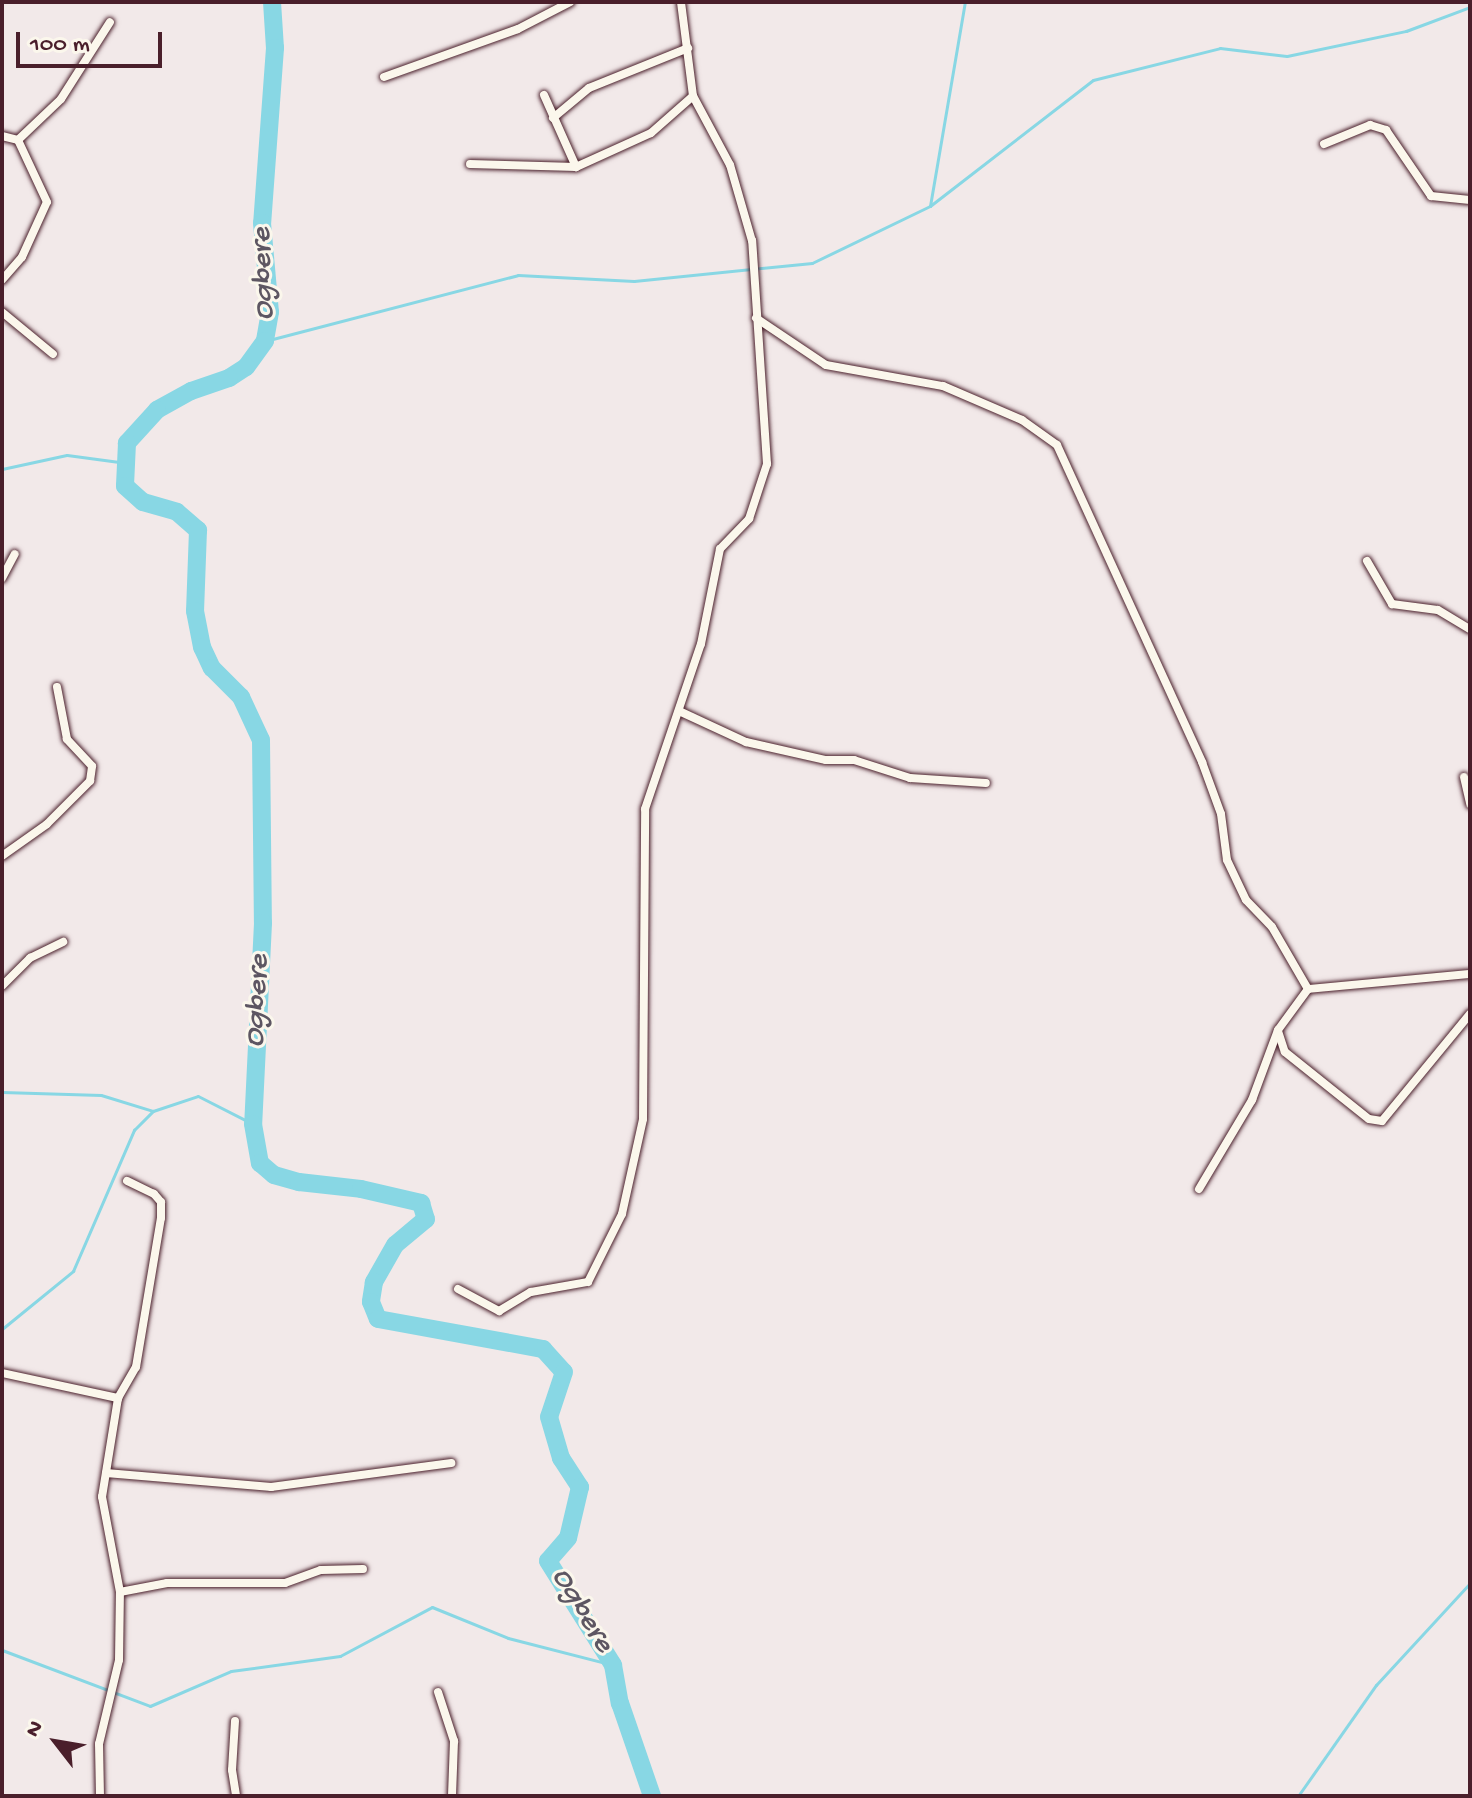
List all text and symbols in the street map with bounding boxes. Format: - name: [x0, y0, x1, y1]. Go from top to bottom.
- scale bar: [20, 16, 166, 66]
- text: 100 m: [30, 31, 90, 60]
- water label: Ogbere: [245, 227, 285, 321]
- water label: Ogbere: [239, 954, 279, 1048]
- water label: Ogbere: [542, 1562, 620, 1660]
- north arrow: [16, 1702, 96, 1782]
- text: N: [21, 1717, 50, 1742]

